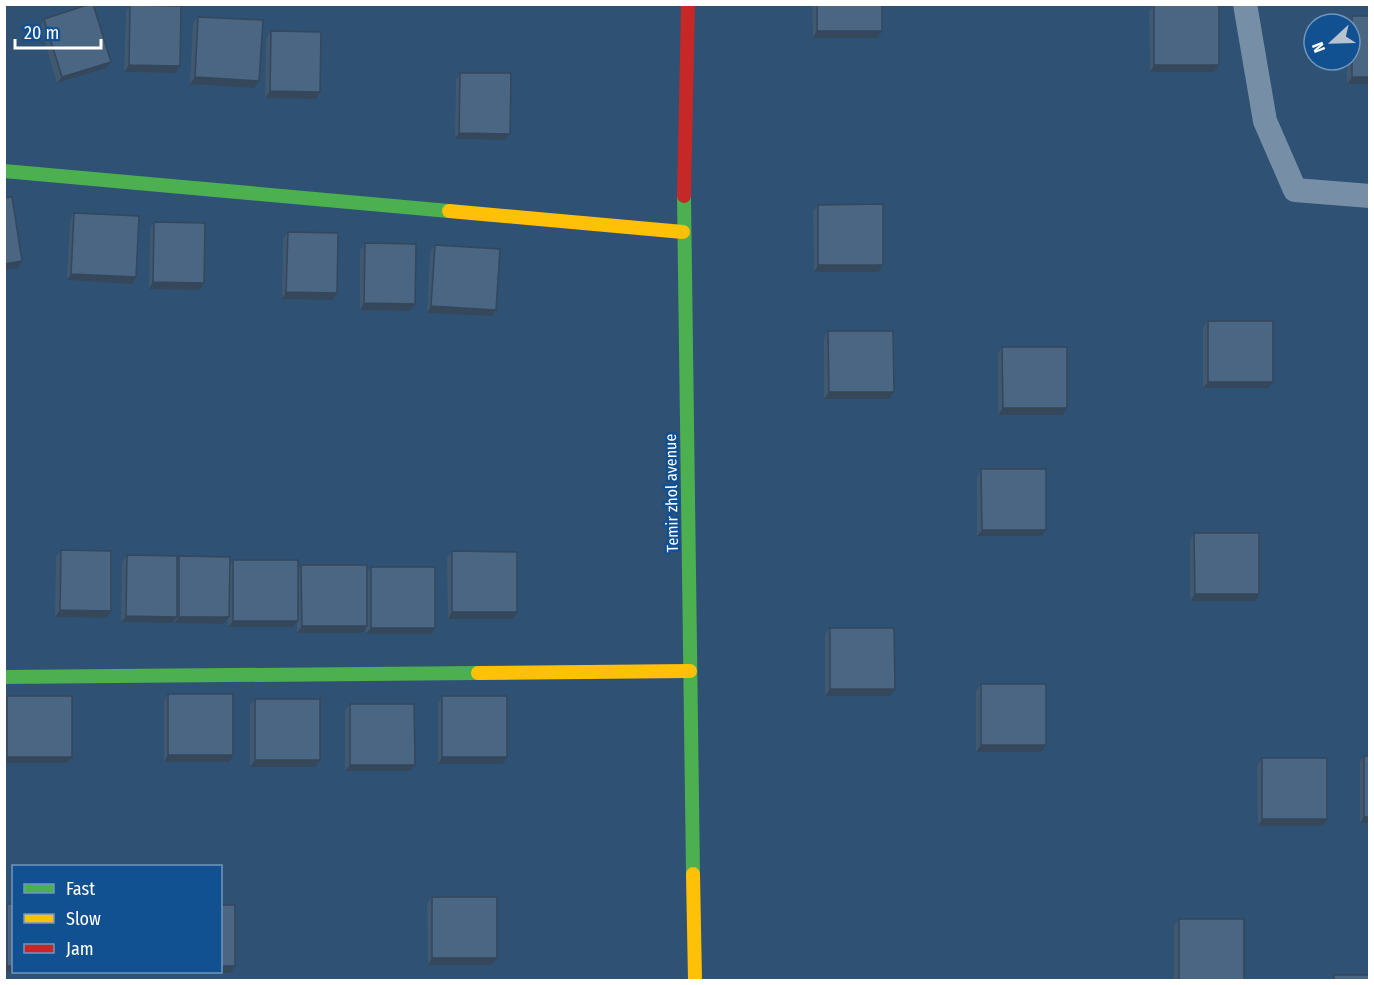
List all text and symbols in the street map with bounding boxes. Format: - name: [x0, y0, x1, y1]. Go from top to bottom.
- scale bar: [15, 12, 100, 50]
- north arrow: [1302, 12, 1362, 72]
- text: 20 m: [24, 22, 59, 44]
- text: N: [1308, 39, 1329, 55]
- street label: Temir zhol avenue: [661, 433, 682, 552]
- legend: [12, 865, 222, 973]
- text: Fast: [66, 878, 95, 900]
- text: Slow: [66, 908, 101, 930]
- text: Jam: [66, 938, 94, 960]

